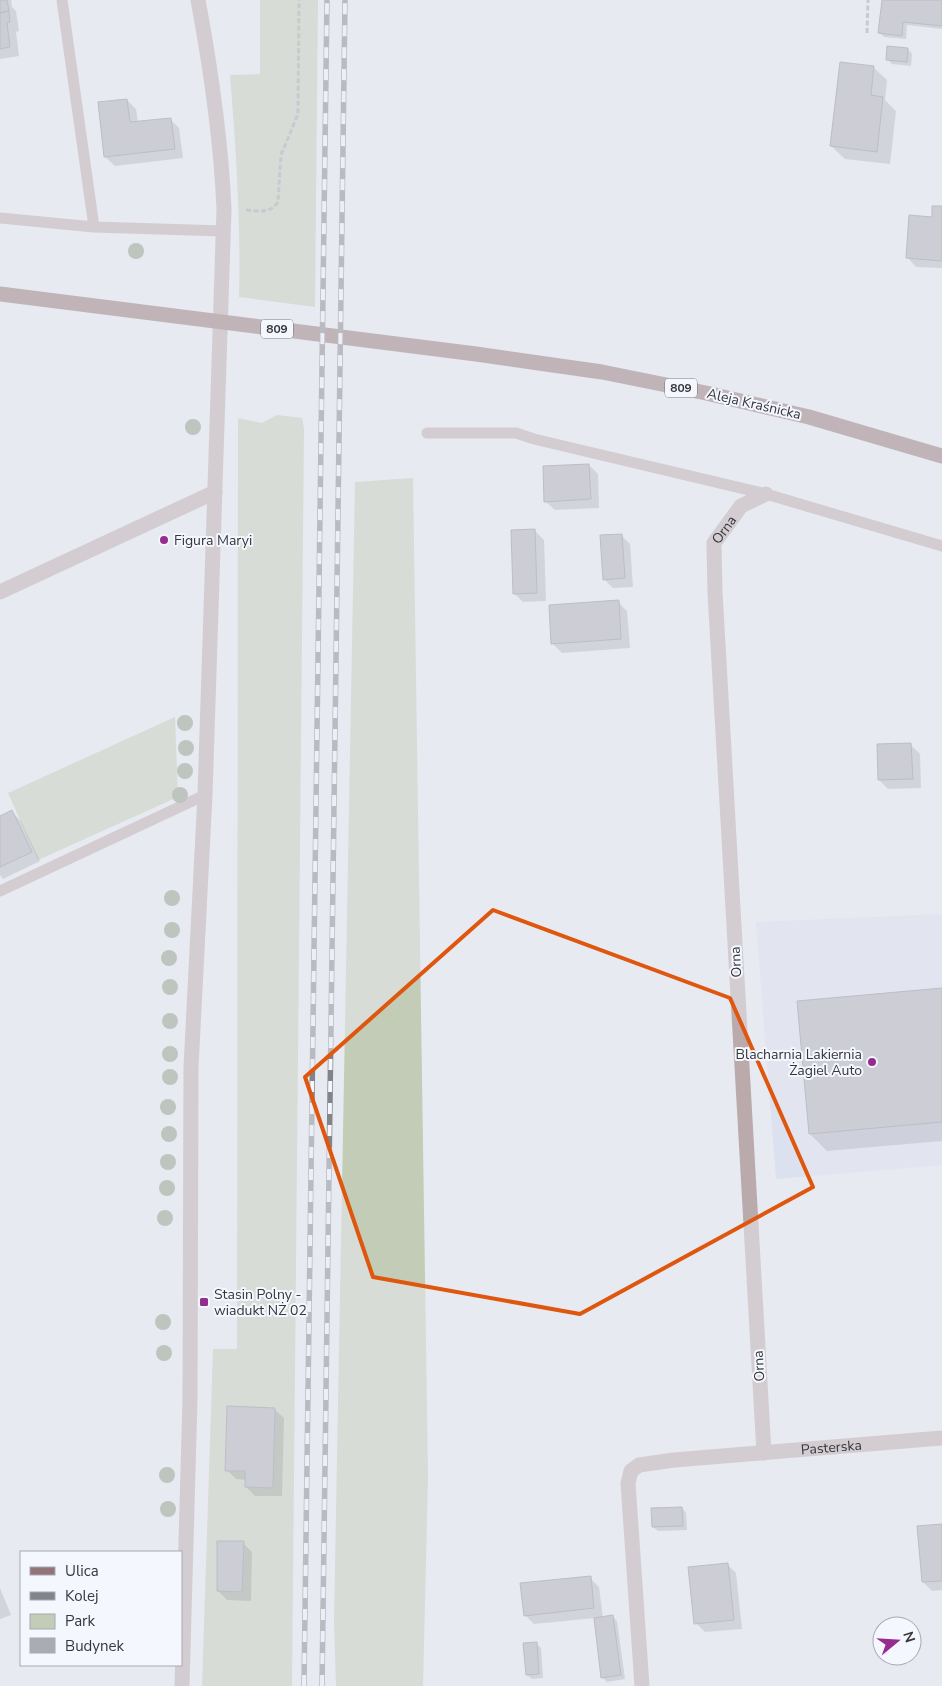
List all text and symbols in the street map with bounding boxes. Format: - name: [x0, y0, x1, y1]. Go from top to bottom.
- road number: 809: [261, 320, 293, 338]
- road number: 809: [665, 378, 697, 398]
- street label: Aleja Kraśnicka: [705, 384, 803, 424]
- street label: Orna: [707, 511, 741, 548]
- place label: Figura Maryi: [174, 531, 252, 550]
- marker: Figura Maryi: [158, 534, 170, 546]
- street label: Orna: [726, 946, 746, 978]
- place label: Blacharnia Lakiernia Żagiel Auto: [736, 1045, 862, 1080]
- marker: Blacharnia Lakiernia Żagiel Auto: [866, 1056, 878, 1068]
- place label: Stasin Polny - wiadukt NŻ 02: [214, 1285, 307, 1320]
- marker: Stasin Polny - wiadukt NŻ 02: [198, 1296, 210, 1308]
- street label: Orna: [749, 1350, 769, 1382]
- street label: Pasterska: [800, 1435, 862, 1459]
- legend: [20, 1551, 182, 1666]
- text: Ulica: [65, 1561, 99, 1581]
- text: Kolej: [65, 1586, 98, 1606]
- text: Park: [65, 1611, 95, 1631]
- north arrow: [872, 1616, 922, 1666]
- text: N: [898, 1629, 920, 1645]
- text: Budynek: [65, 1636, 125, 1656]

